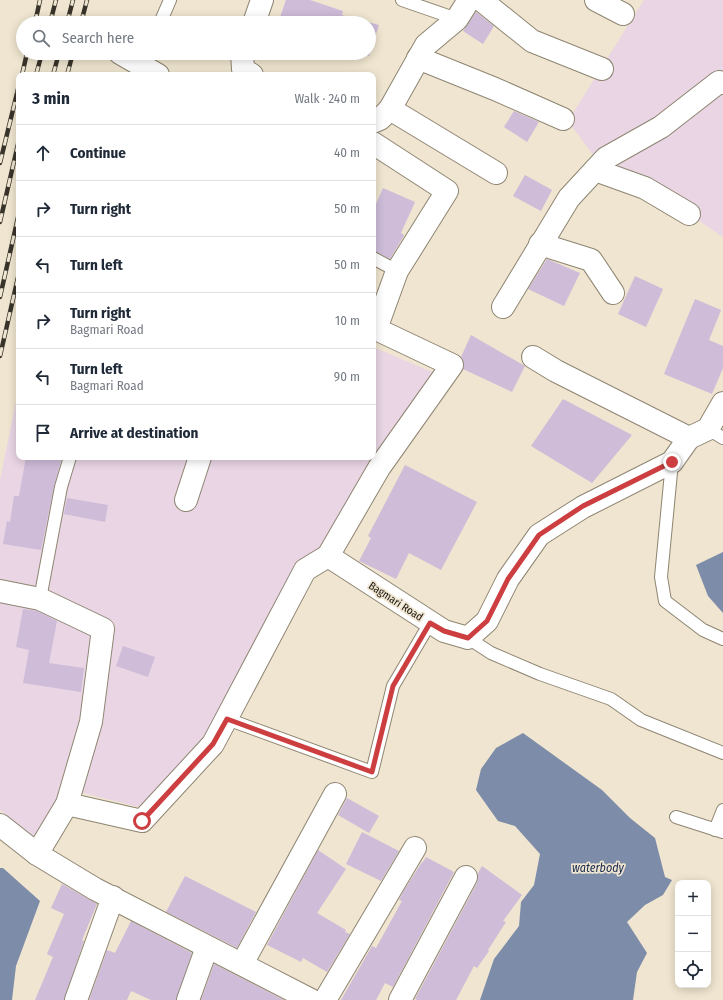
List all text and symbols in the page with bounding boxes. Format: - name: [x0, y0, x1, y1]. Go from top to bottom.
- search box: [16, 16, 376, 60]
- icon: search: [30, 27, 52, 49]
- text: Search here: [62, 29, 134, 47]
- text: 3 min: [32, 88, 70, 109]
- text: Walk · 240 m: [294, 91, 360, 106]
- icon: ahead: [32, 142, 54, 164]
- text: Continue: [70, 144, 126, 162]
- text: 40 m: [334, 145, 360, 160]
- icon: right: [32, 198, 54, 220]
- text: Turn right: [70, 200, 131, 218]
- text: 50 m: [334, 201, 360, 216]
- icon: left: [32, 254, 54, 276]
- text: Turn left: [70, 256, 123, 274]
- text: 50 m: [334, 257, 360, 272]
- text: Turn right: [70, 304, 131, 322]
- icon: right: [32, 310, 54, 332]
- text: 10 m: [335, 313, 360, 328]
- text: Bagmari Road: [70, 322, 144, 337]
- text: Turn left: [70, 360, 123, 378]
- icon: left: [32, 366, 54, 388]
- text: 90 m: [334, 369, 360, 384]
- text: Bagmari Road: [70, 378, 144, 393]
- icon: arrive: [32, 422, 54, 444]
- text: Arrive at destination: [70, 424, 198, 442]
- route end: [663, 453, 681, 471]
- street label: Bagmari Road: [366, 579, 425, 624]
- route start: [133, 812, 151, 830]
- water label: waterbody: [572, 861, 625, 875]
- map controls: [675, 880, 711, 988]
- button: +: [675, 880, 711, 916]
- button: −: [675, 916, 711, 952]
- button: locate: [675, 952, 711, 988]

